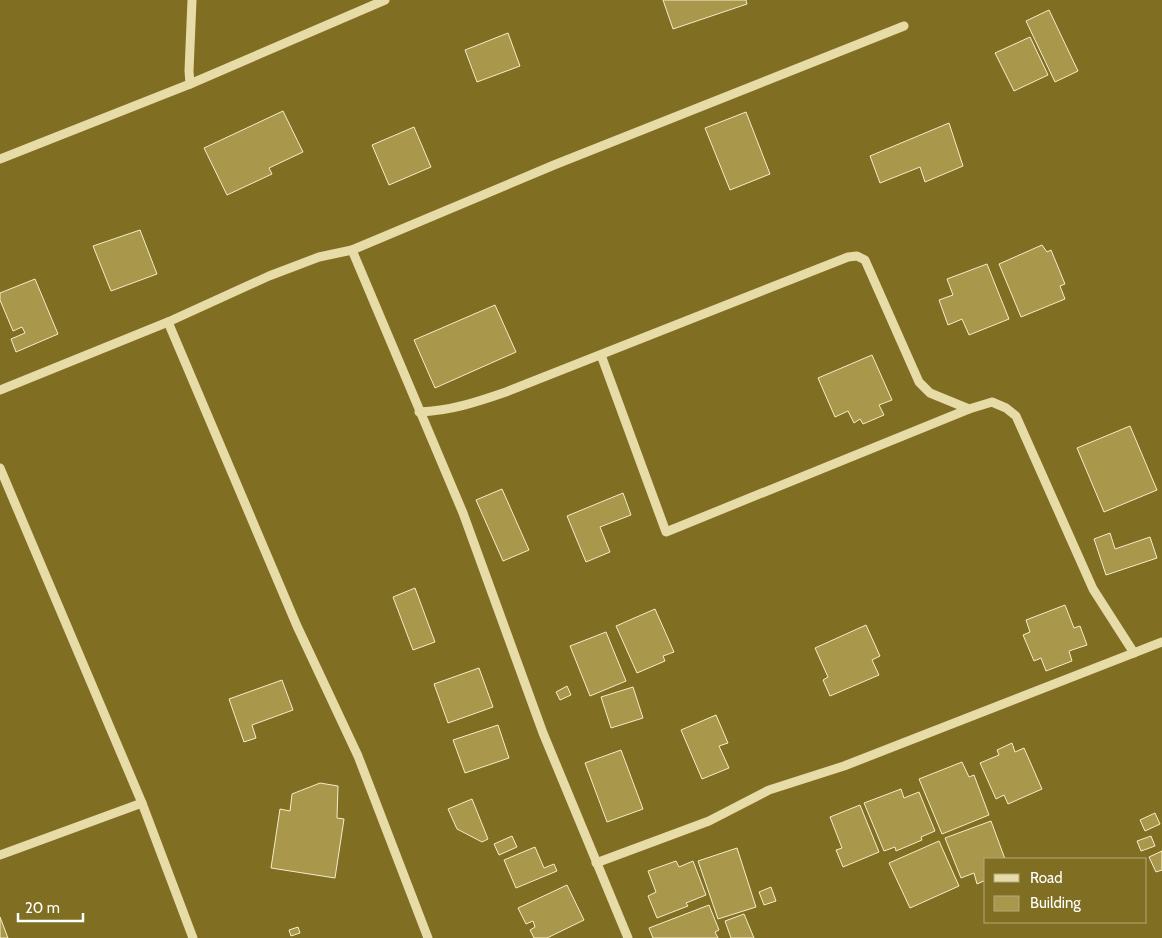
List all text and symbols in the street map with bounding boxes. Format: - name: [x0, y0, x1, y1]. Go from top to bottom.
- legend: [984, 858, 1147, 923]
- text: Road: [1030, 869, 1063, 887]
- scale bar: [18, 890, 82, 922]
- text: Building: [1030, 894, 1081, 912]
- text: 20 m: [25, 899, 60, 917]

